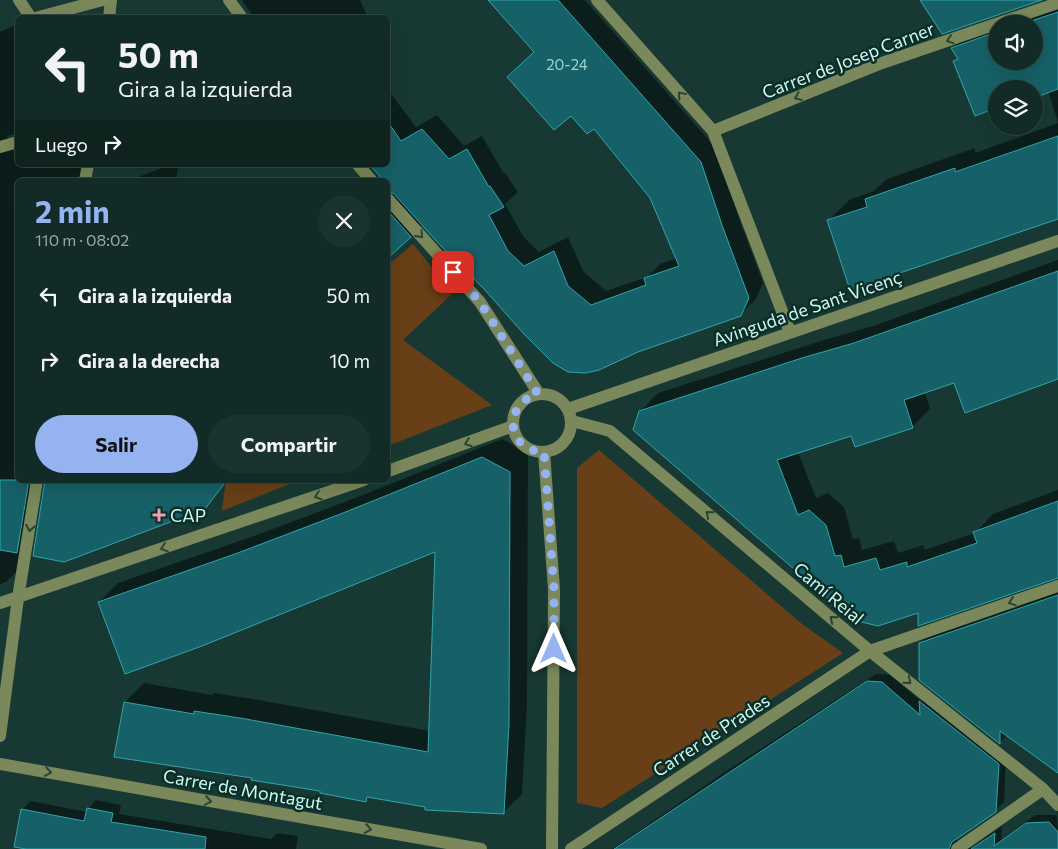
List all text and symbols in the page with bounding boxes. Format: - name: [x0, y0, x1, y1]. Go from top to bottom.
- map controls: [988, 15, 1043, 135]
- button: sound: [988, 15, 1043, 70]
- street label: Carrer de Josep Carner: [759, 17, 937, 103]
- text: 50 m: [118, 32, 199, 75]
- one-way arrow: [946, 34, 955, 44]
- icon: left: [35, 35, 100, 100]
- house number: 20-24: [546, 55, 588, 73]
- text: Gira a la izquierda: [118, 75, 293, 102]
- button: layers: [988, 80, 1043, 135]
- one-way arrow: [678, 91, 687, 100]
- one-way arrow: [794, 91, 803, 101]
- icon: right: [98, 130, 126, 158]
- text: Luego: [35, 133, 88, 156]
- text: 2 min: [35, 192, 110, 229]
- button: close: [318, 195, 370, 247]
- one-way arrow: [414, 229, 423, 238]
- text: 110 m · 08:02: [35, 230, 129, 249]
- pin: [432, 251, 474, 293]
- icon: arrive: [439, 258, 467, 286]
- street label: Avinguda de Sant Vicenç: [710, 265, 904, 351]
- icon: left: [35, 282, 63, 310]
- text: Gira a la izquierda: [78, 284, 232, 307]
- text: 50 m: [326, 284, 370, 307]
- icon: right: [35, 347, 63, 375]
- text: Gira a la derecha: [78, 349, 220, 372]
- text: 10 m: [329, 349, 370, 372]
- button: Salir: [35, 415, 198, 473]
- button: Compartir: [208, 415, 370, 473]
- one-way arrow: [464, 437, 472, 447]
- one-way arrow: [314, 490, 322, 500]
- place label: CAP: [170, 504, 206, 526]
- marker: CAP: [152, 508, 166, 522]
- one-way arrow: [706, 512, 715, 520]
- one-way arrow: [25, 524, 35, 532]
- one-way arrow: [160, 542, 168, 552]
- street label: Camí Reial: [789, 557, 869, 629]
- one-way arrow: [1008, 596, 1017, 606]
- one-way arrow: [830, 617, 839, 625]
- position arrow: [527, 622, 579, 674]
- one-way arrow: [902, 676, 911, 684]
- street label: Carrer de Prades: [648, 689, 774, 781]
- street label: Carrer de Montagut: [162, 764, 324, 814]
- one-way arrow: [44, 767, 52, 777]
- one-way arrow: [204, 795, 212, 805]
- one-way arrow: [364, 824, 372, 834]

